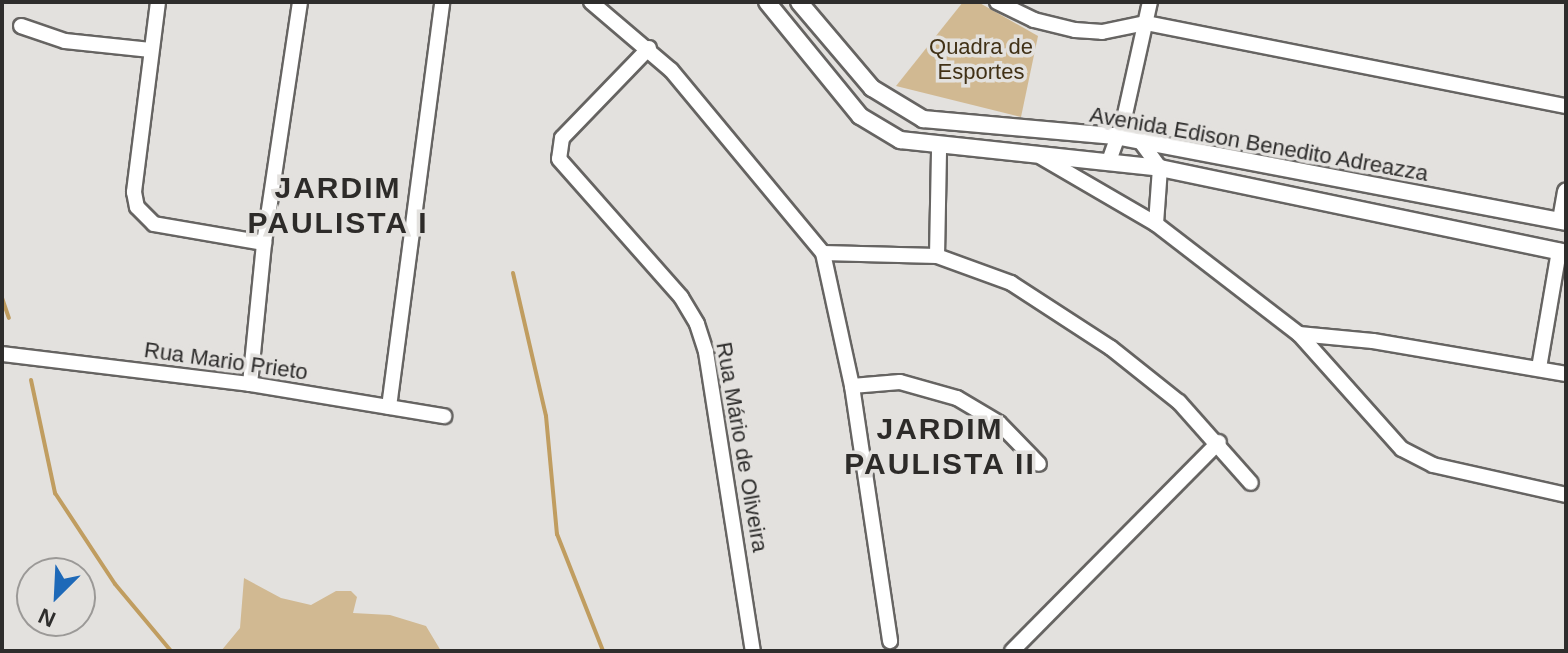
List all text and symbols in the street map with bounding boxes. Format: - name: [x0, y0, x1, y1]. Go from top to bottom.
- park label: Quadra de Esportes: [929, 33, 1033, 84]
- street label: Avenida Edison Benedito Adreazza: [1087, 101, 1431, 187]
- district label: JARDIM PAULISTA I: [247, 170, 429, 240]
- street label: Rua Mario Prieto: [142, 336, 310, 386]
- street label: Rua Mário de Oliveira: [711, 340, 773, 554]
- district label: JARDIM PAULISTA II: [844, 411, 1036, 482]
- north arrow: [16, 557, 96, 637]
- text: N: [35, 603, 59, 632]

